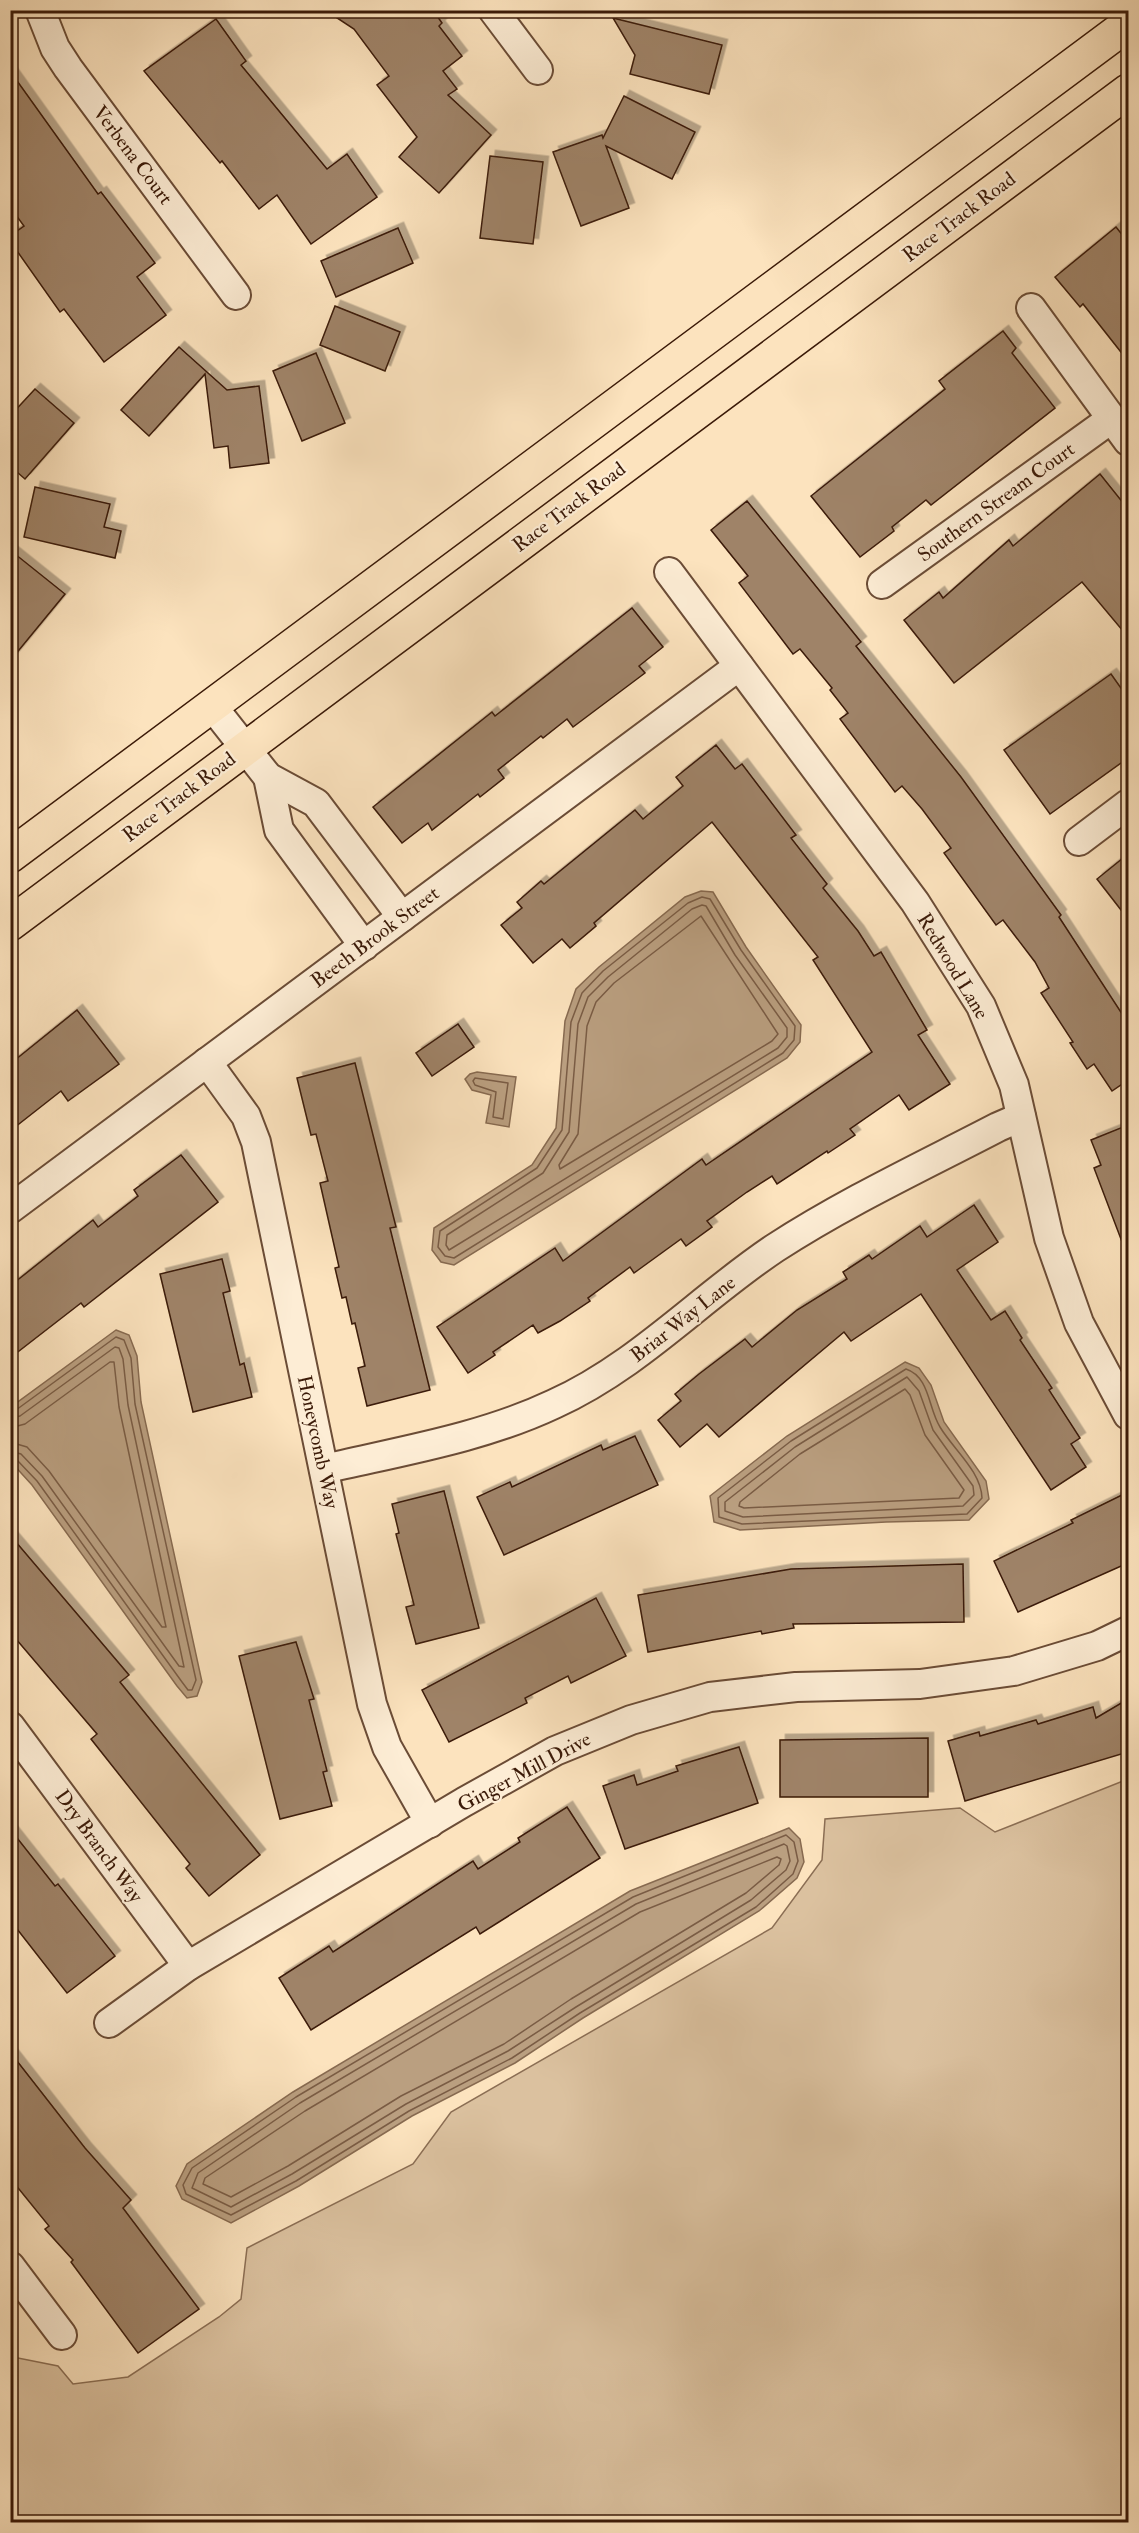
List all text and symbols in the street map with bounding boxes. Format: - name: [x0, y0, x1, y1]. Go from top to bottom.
- street label: Verbena Court: [88, 100, 179, 210]
- street label: Race Track Road: [897, 166, 1021, 268]
- street label: Southern Stream Court: [913, 436, 1080, 567]
- street label: Race Track Road: [507, 456, 631, 558]
- street label: Race Track Road: [117, 746, 241, 848]
- street label: Beech Brook Street: [306, 880, 444, 993]
- street label: Redwood Lane: [912, 908, 994, 1024]
- street label: Briar Way Lane: [625, 1270, 741, 1368]
- street label: Honeycomb Way: [292, 1373, 345, 1512]
- street label: Ginger Mill Drive: [453, 1726, 595, 1818]
- street label: Dry Branch Way: [50, 1785, 149, 1908]

